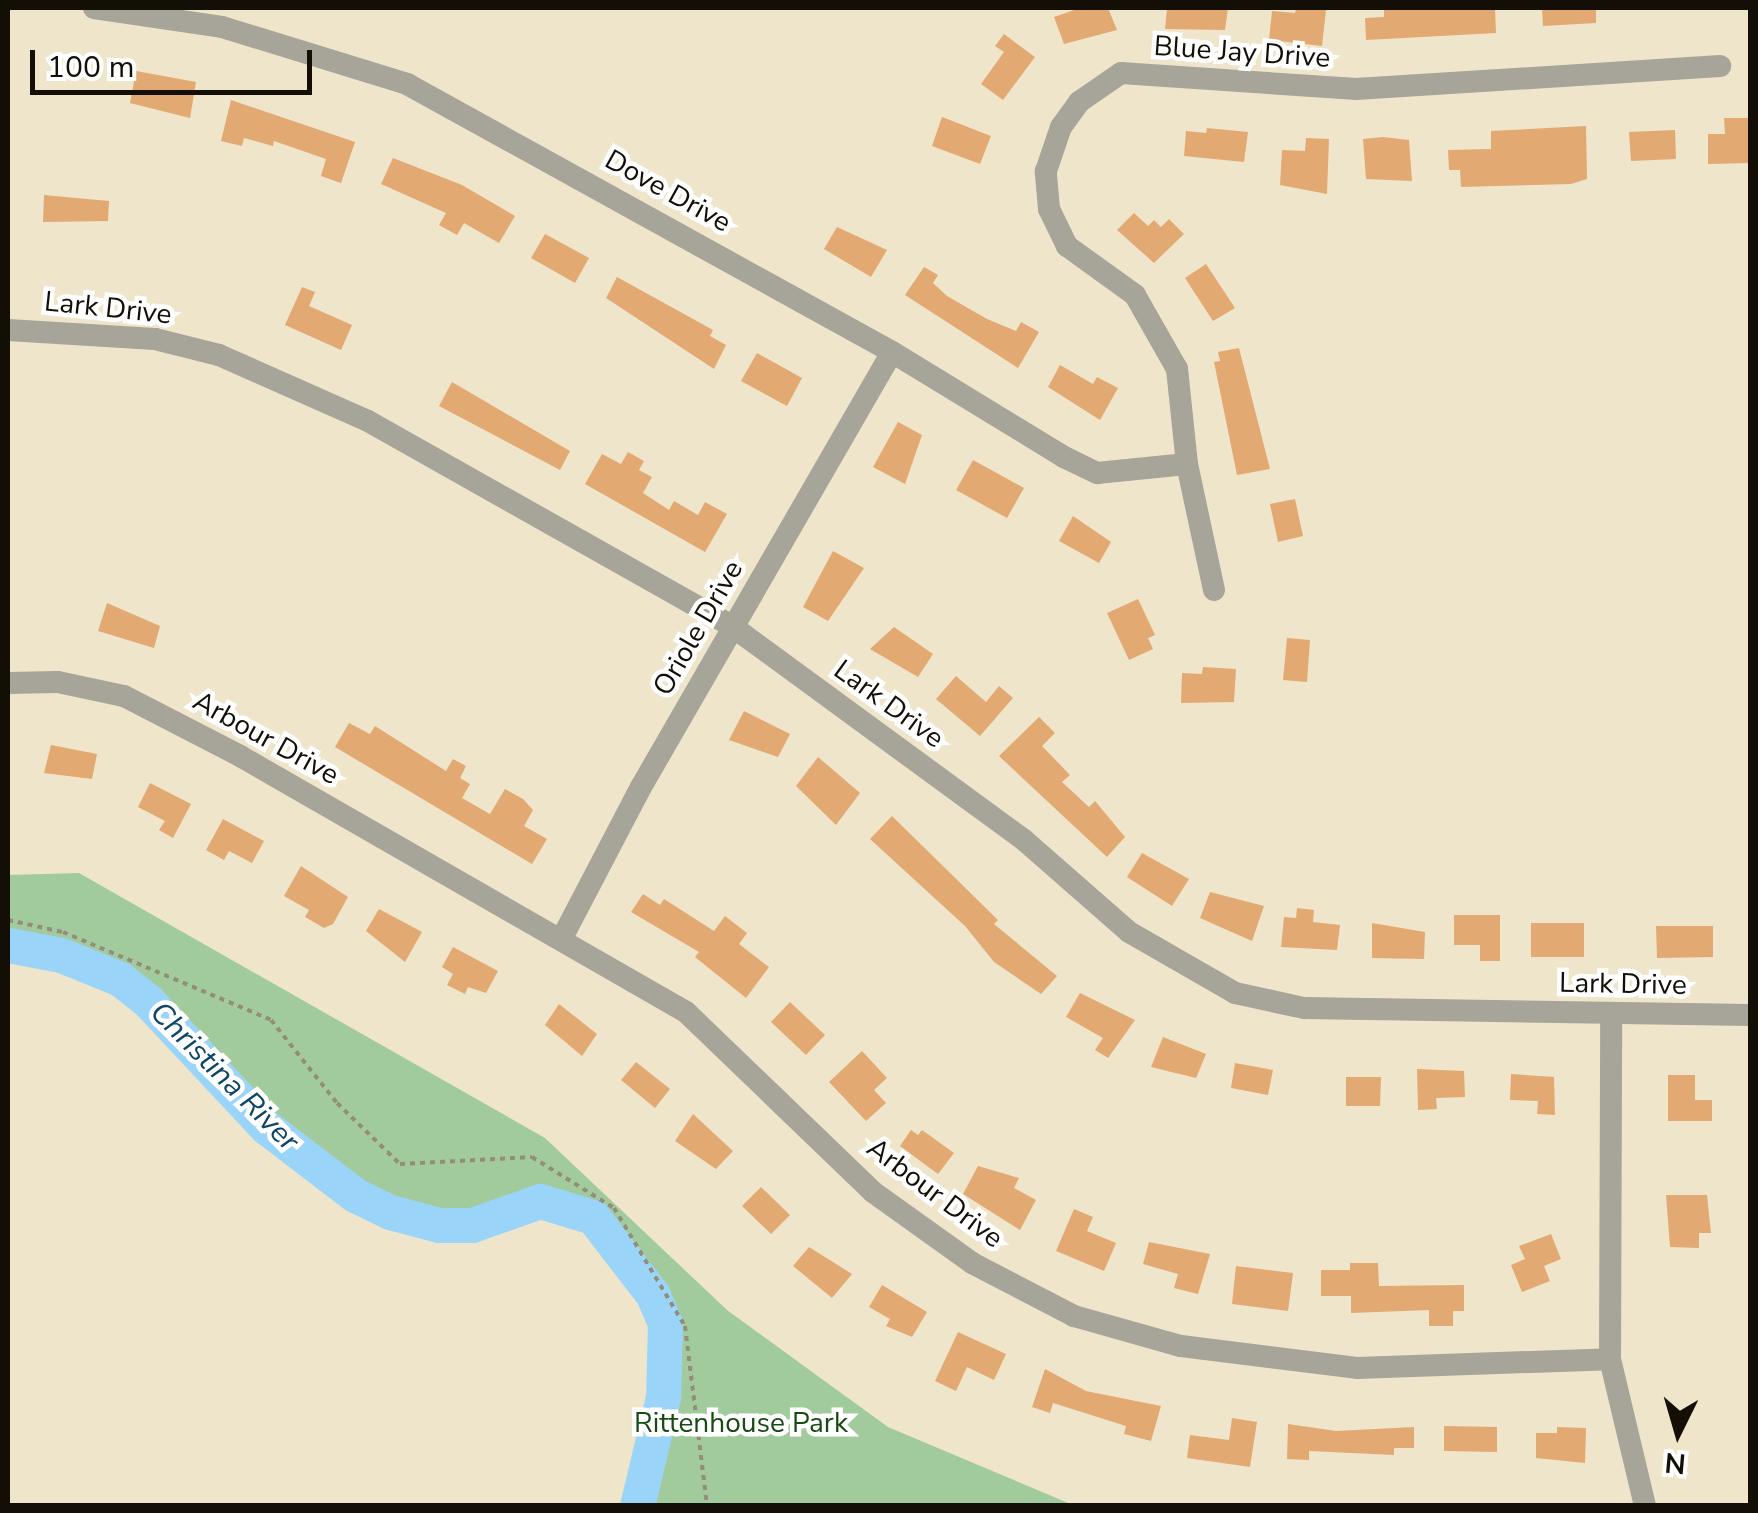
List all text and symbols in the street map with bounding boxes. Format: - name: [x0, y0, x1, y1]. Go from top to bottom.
- street label: Blue Jay Drive: [1153, 29, 1331, 75]
- scale bar: [35, 30, 318, 92]
- text: 100 m: [47, 47, 134, 88]
- street label: Dove Drive: [599, 143, 737, 239]
- street label: Lark Drive: [43, 285, 173, 331]
- street label: Oriole Drive: [646, 555, 750, 701]
- street label: Lark Drive: [827, 653, 951, 755]
- street label: Arbour Drive: [187, 684, 345, 792]
- street label: Lark Drive: [1559, 966, 1687, 1002]
- water label: Christina River: [142, 995, 306, 1159]
- street label: Arbour Drive: [860, 1131, 1010, 1255]
- north arrow: [1628, 1383, 1728, 1483]
- park label: Rittenhouse Park: [634, 1406, 848, 1440]
- text: N: [1663, 1443, 1687, 1483]

